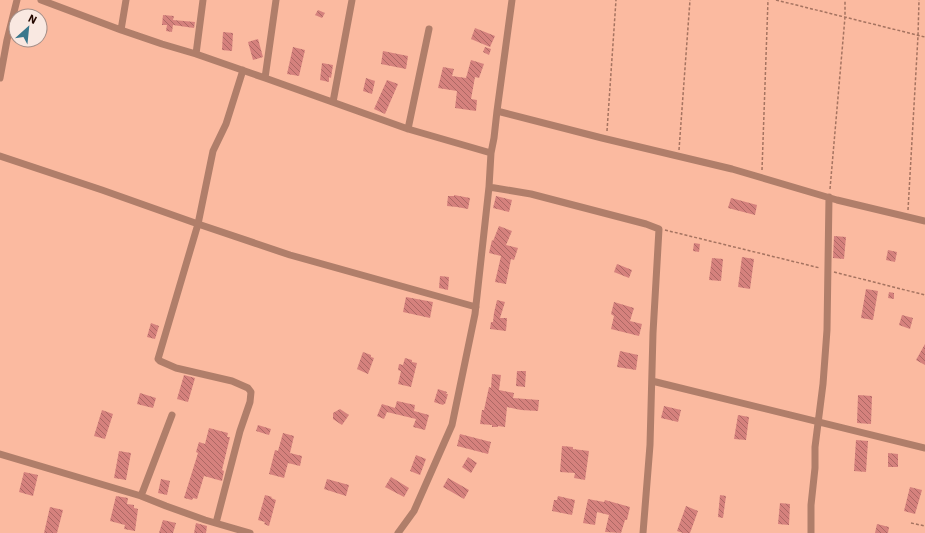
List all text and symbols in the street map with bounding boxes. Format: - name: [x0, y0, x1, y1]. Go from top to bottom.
- north arrow: [8, 8, 48, 48]
- text: N: [26, 11, 39, 27]

